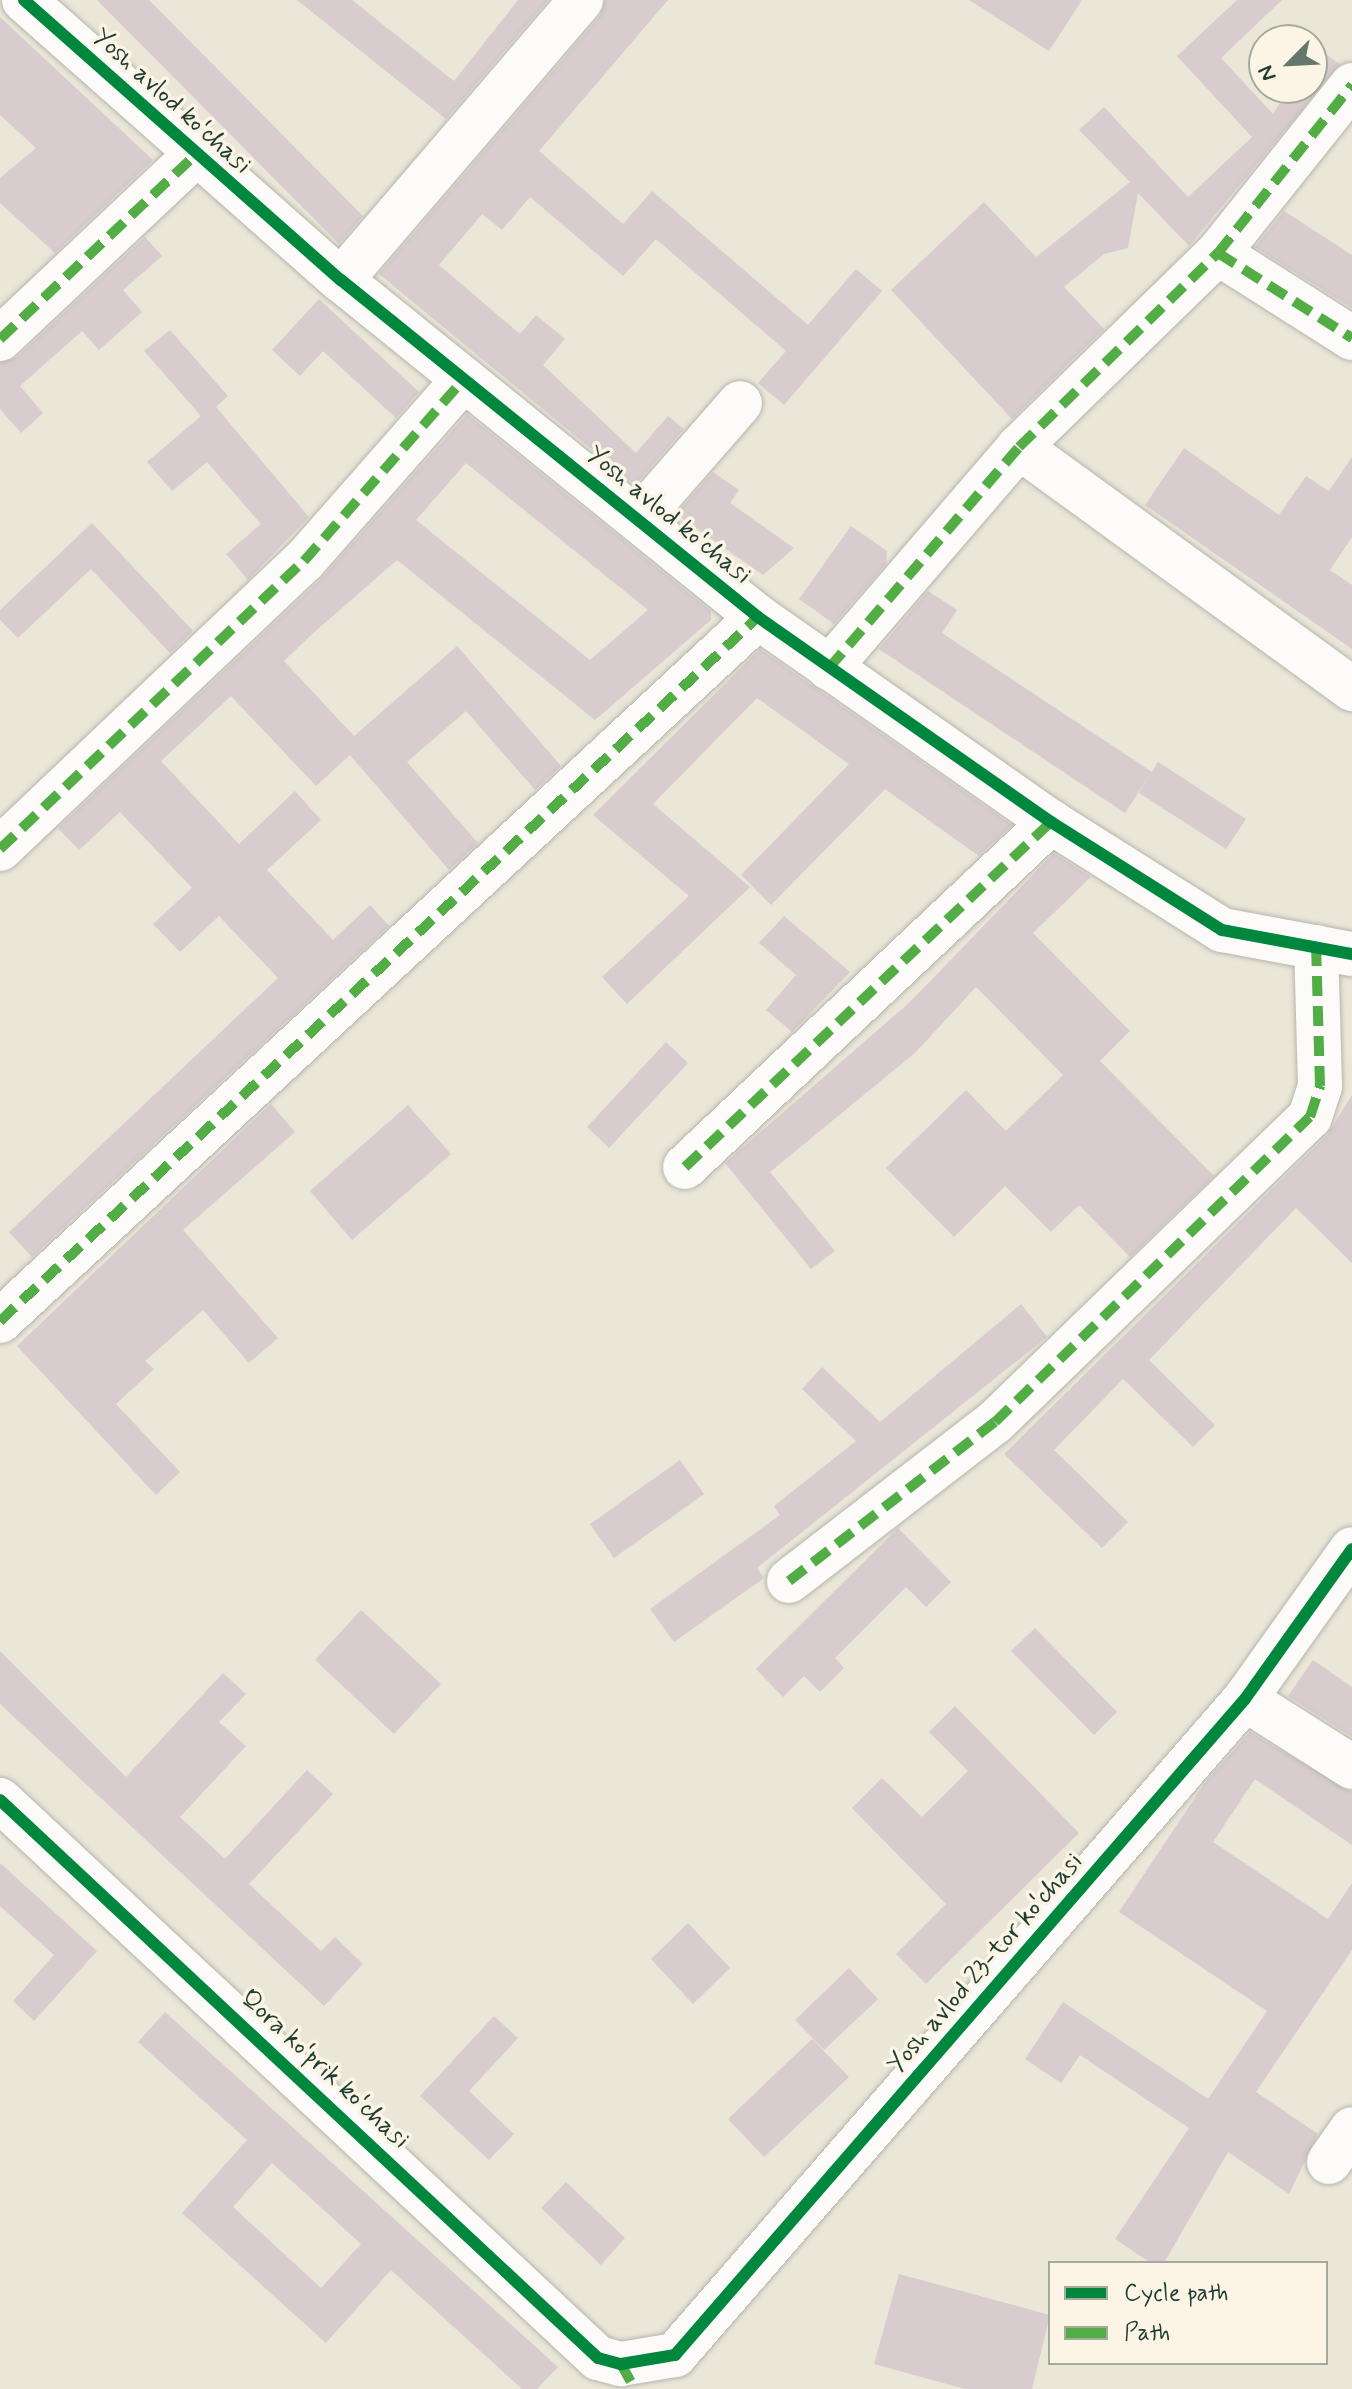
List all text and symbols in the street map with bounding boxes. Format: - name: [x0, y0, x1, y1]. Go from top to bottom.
- street label: Yosh avlod koʻchasi: [85, 22, 257, 182]
- north arrow: [1248, 24, 1328, 104]
- text: N: [1252, 61, 1284, 85]
- street label: Yosh avlod koʻchasi: [579, 440, 757, 592]
- street label: Yosh avlod 23-tor koʻchasi: [881, 1847, 1091, 2081]
- street label: Qora koʻprik koʻchasi: [232, 1983, 416, 2157]
- legend: [1048, 2261, 1328, 2365]
- text: Cycle path: [1124, 2278, 1229, 2309]
- text: Path: [1124, 2318, 1170, 2349]

